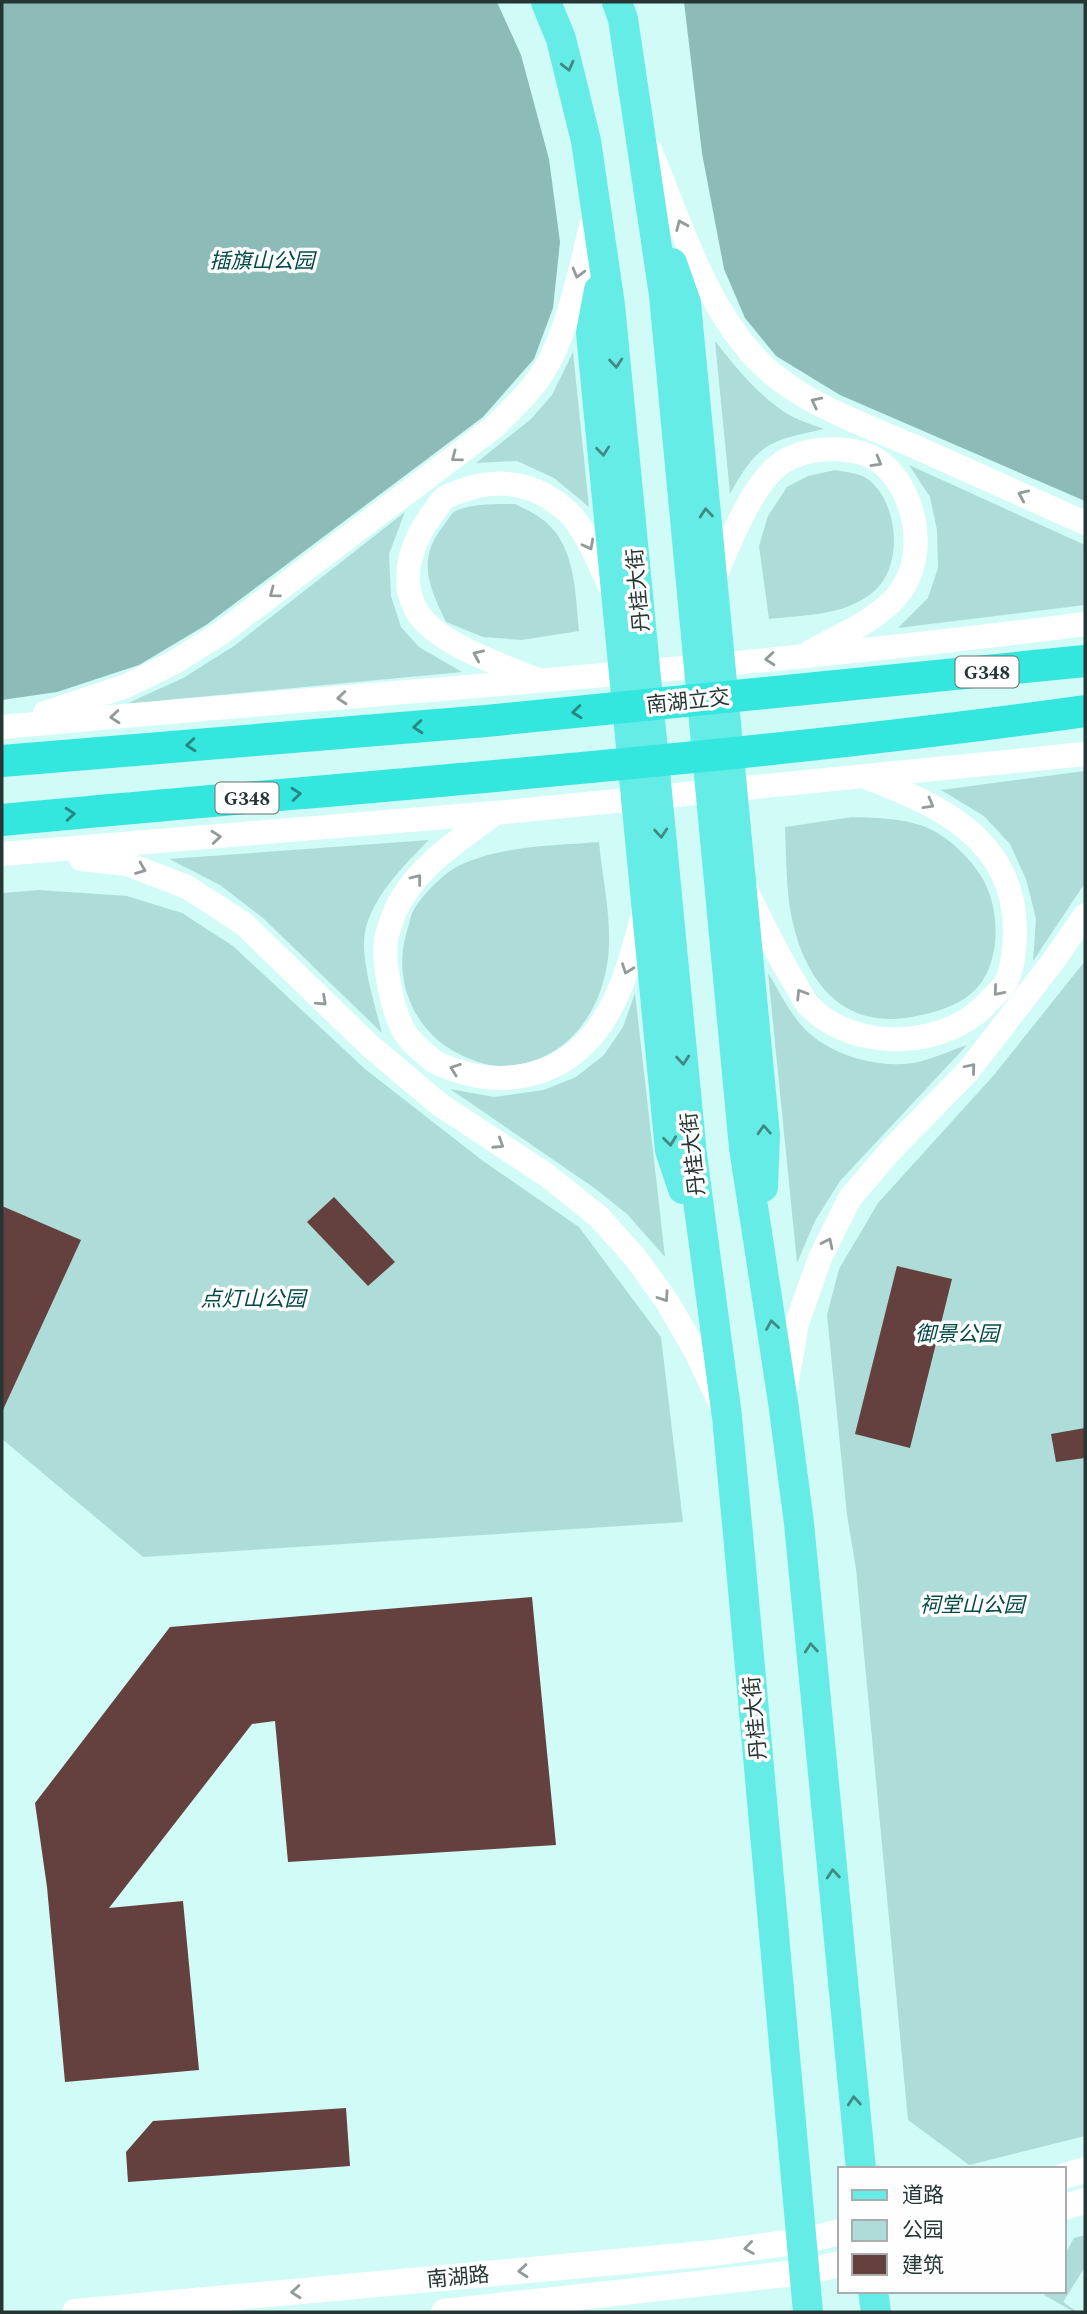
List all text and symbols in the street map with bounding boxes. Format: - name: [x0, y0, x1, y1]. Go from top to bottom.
- one-way arrow: [560, 60, 574, 72]
- one-way arrow: [676, 220, 690, 232]
- park label: 插旗山公园: [210, 246, 317, 278]
- one-way arrow: [572, 267, 587, 279]
- one-way arrow: [608, 358, 623, 369]
- one-way arrow: [810, 396, 823, 410]
- one-way arrow: [595, 446, 610, 457]
- one-way arrow: [451, 448, 464, 461]
- one-way arrow: [869, 454, 882, 467]
- one-way arrow: [1018, 489, 1030, 503]
- one-way arrow: [699, 507, 714, 518]
- one-way arrow: [581, 538, 594, 550]
- street label: 丹桂大街: [619, 547, 659, 633]
- one-way arrow: [269, 585, 282, 597]
- one-way arrow: [473, 649, 485, 663]
- one-way arrow: [765, 651, 776, 666]
- road number: G348: [956, 656, 1018, 688]
- street label: 南湖立交: [645, 682, 732, 722]
- one-way arrow: [336, 690, 347, 705]
- one-way arrow: [571, 704, 582, 719]
- one-way arrow: [110, 709, 121, 724]
- one-way arrow: [412, 719, 423, 734]
- one-way arrow: [186, 737, 197, 752]
- road number: G348: [216, 782, 278, 814]
- one-way arrow: [291, 786, 302, 801]
- one-way arrow: [922, 796, 934, 809]
- one-way arrow: [65, 807, 76, 822]
- one-way arrow: [653, 828, 668, 839]
- one-way arrow: [211, 830, 222, 845]
- one-way arrow: [134, 861, 146, 875]
- one-way arrow: [408, 875, 421, 887]
- one-way arrow: [621, 963, 635, 975]
- one-way arrow: [994, 983, 1006, 996]
- one-way arrow: [797, 989, 810, 1002]
- one-way arrow: [314, 993, 327, 1006]
- one-way arrow: [675, 1055, 690, 1066]
- one-way arrow: [449, 1063, 461, 1077]
- one-way arrow: [963, 1063, 975, 1076]
- street label: 丹桂大街: [674, 1110, 714, 1197]
- one-way arrow: [757, 1124, 772, 1135]
- one-way arrow: [662, 1135, 677, 1147]
- one-way arrow: [491, 1136, 504, 1148]
- one-way arrow: [819, 1238, 833, 1250]
- park label: 点灯山公园: [201, 1284, 308, 1316]
- one-way arrow: [656, 1290, 669, 1303]
- one-way arrow: [764, 1319, 779, 1331]
- park label: 御景公园: [915, 1319, 1002, 1351]
- park label: 祠堂山公园: [920, 1590, 1027, 1622]
- one-way arrow: [804, 1642, 819, 1653]
- street label: 丹桂大街: [736, 1675, 776, 1761]
- one-way arrow: [825, 1869, 840, 1880]
- one-way arrow: [847, 2095, 862, 2106]
- legend: [838, 2167, 1066, 2293]
- text: 道路: [902, 2180, 944, 2212]
- text: 公园: [902, 2215, 944, 2247]
- one-way arrow: [743, 2241, 755, 2256]
- text: 建筑: [902, 2250, 944, 2282]
- street label: 南湖路: [425, 2259, 491, 2297]
- one-way arrow: [517, 2263, 528, 2278]
- one-way arrow: [290, 2284, 301, 2299]

